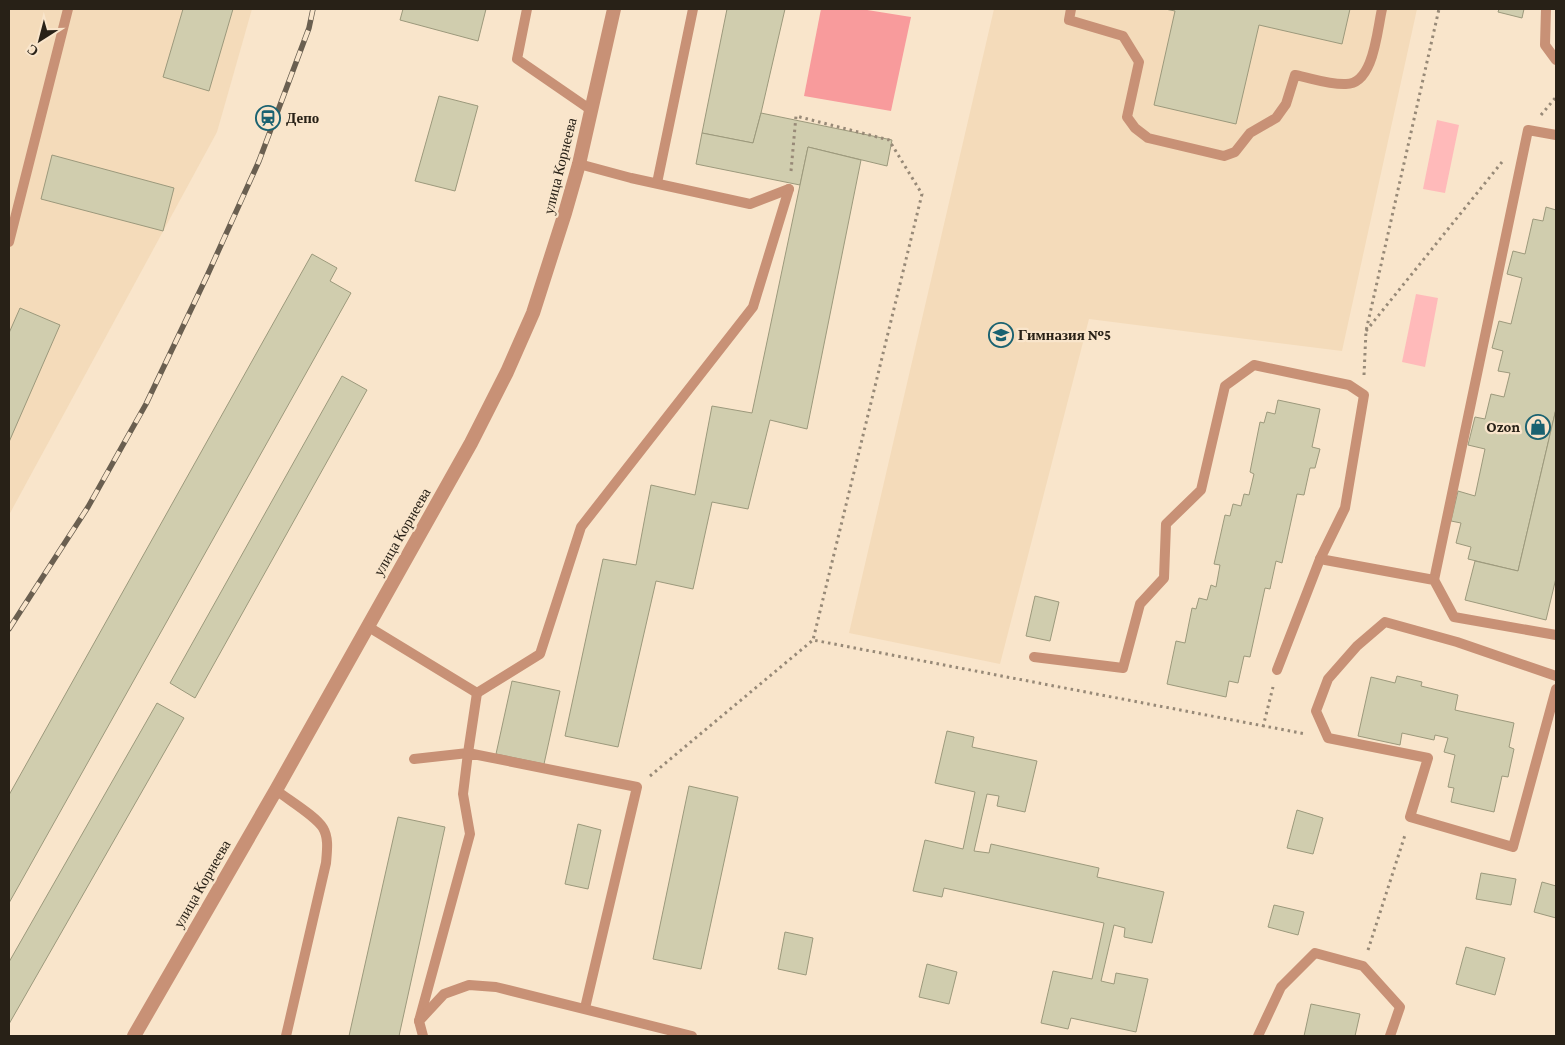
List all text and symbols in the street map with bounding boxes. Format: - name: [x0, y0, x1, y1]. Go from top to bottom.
- north arrow: [15, 15, 65, 65]
- text: С: [24, 41, 41, 60]
- station icon: Депо: [255, 105, 281, 131]
- place label: Депо: [286, 110, 319, 126]
- street label: улица Корнеева: [540, 116, 580, 216]
- school or university icon: Гимназия №5: [988, 322, 1014, 348]
- place label: Гимназия №5: [1018, 327, 1111, 343]
- shop icon: Ozon: [1525, 414, 1551, 440]
- place label: Ozon: [1486, 419, 1520, 435]
- street label: улица Корнеева: [370, 485, 434, 579]
- street label: улица Корнеева: [170, 837, 234, 931]

